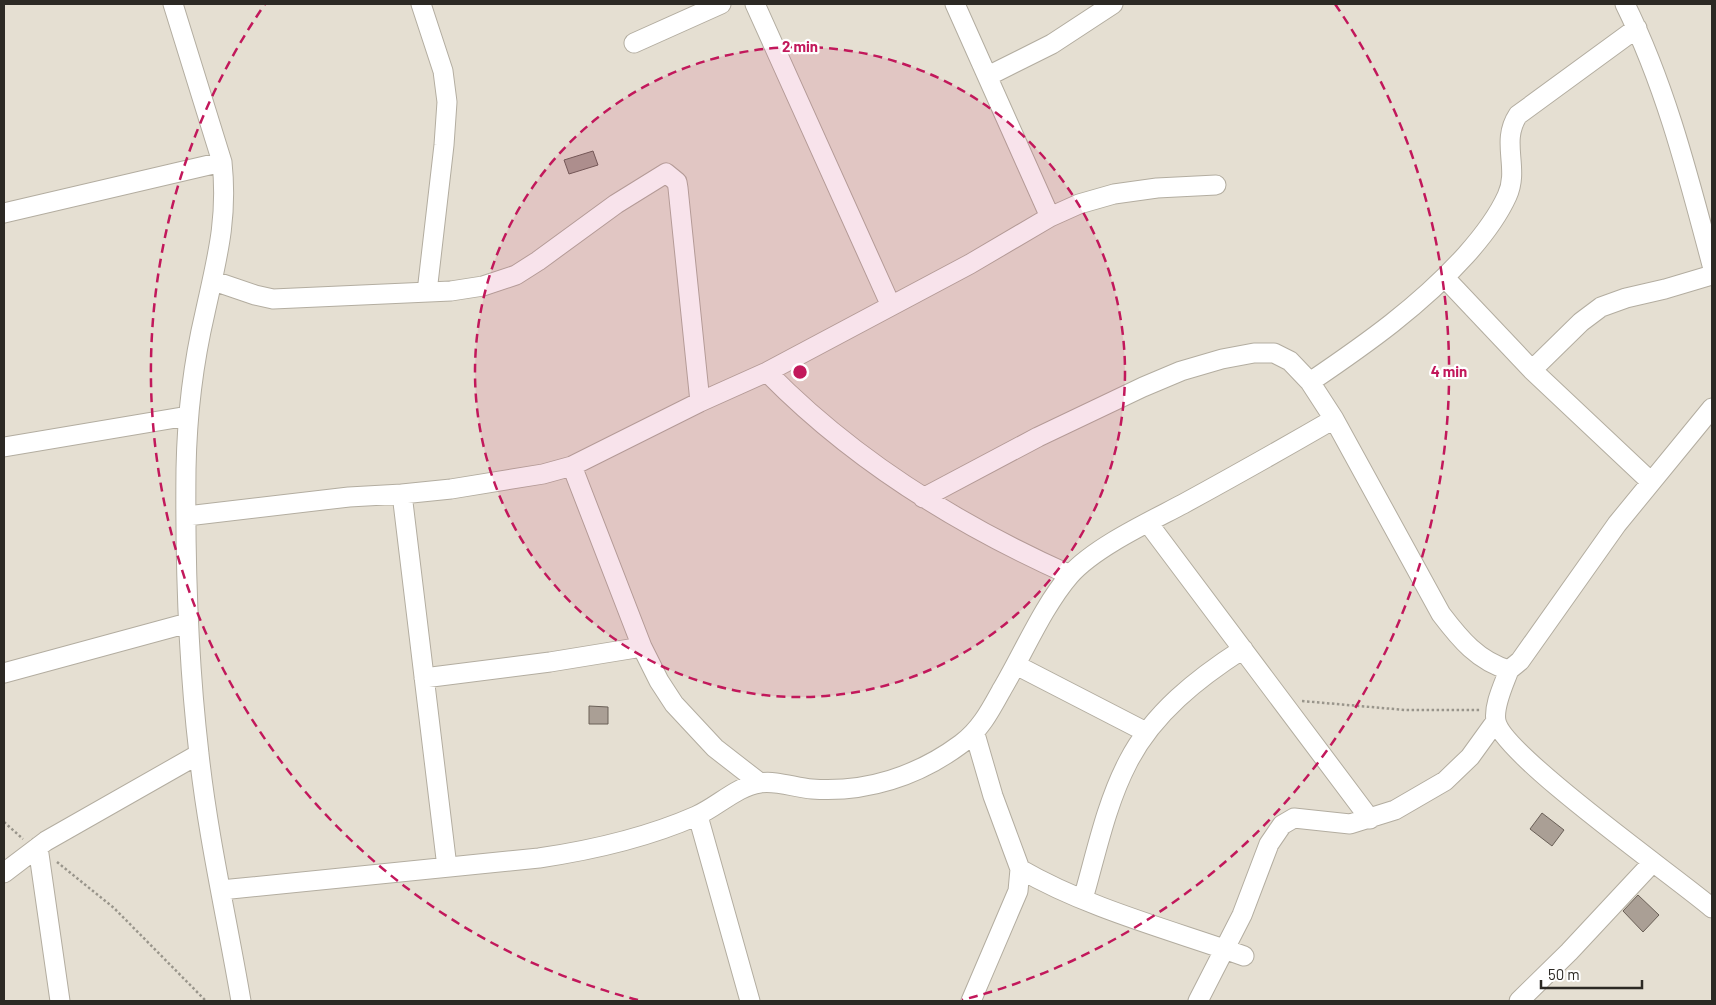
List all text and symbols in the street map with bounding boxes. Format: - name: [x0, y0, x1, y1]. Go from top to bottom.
- text: 2 min: [782, 37, 818, 55]
- text: 4 min: [1431, 362, 1467, 380]
- centre of rings: [791, 363, 809, 381]
- scale bar: [1541, 958, 1642, 990]
- text: 50 m: [1548, 965, 1580, 983]

